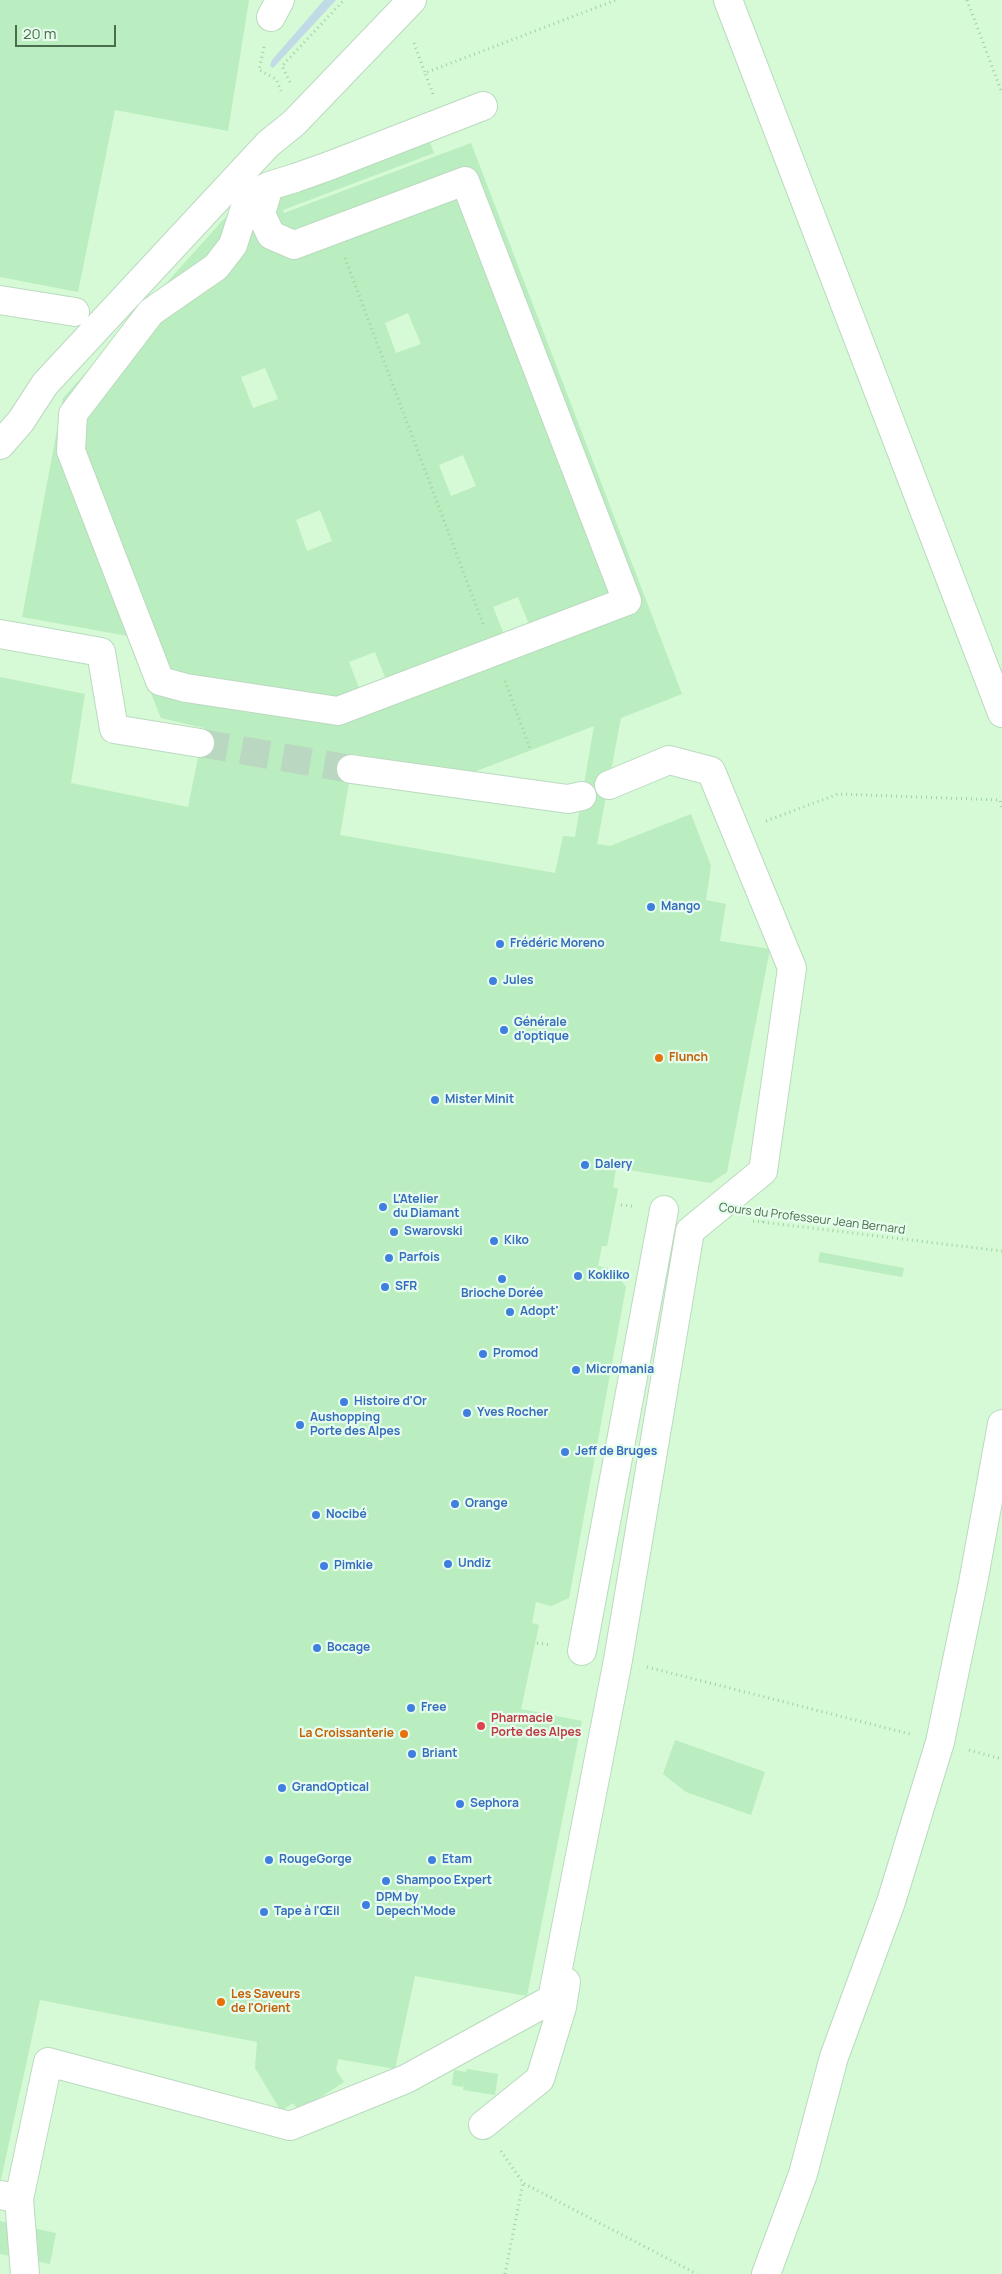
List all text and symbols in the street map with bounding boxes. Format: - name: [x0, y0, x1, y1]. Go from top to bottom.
- scale bar: [18, 15, 119, 47]
- text: 20 m: [23, 23, 56, 44]
- place label: Mango: [661, 900, 700, 914]
- marker: Mango: [645, 901, 657, 913]
- place label: Frédéric Moreno: [510, 937, 605, 951]
- marker: Frédéric Moreno: [494, 938, 506, 950]
- place label: Jules: [503, 974, 534, 988]
- marker: Jules: [487, 975, 499, 987]
- place label: Générale d'optique: [514, 1016, 569, 1044]
- marker: Générale d'optique: [498, 1024, 510, 1036]
- place label: Flunch: [669, 1051, 708, 1065]
- marker: Flunch: [653, 1052, 665, 1064]
- place label: Mister Minit: [445, 1093, 514, 1107]
- marker: Mister Minit: [429, 1094, 441, 1106]
- place label: Dalery: [595, 1158, 632, 1172]
- marker: Dalery: [579, 1159, 591, 1171]
- place label: L'Atelier du Diamant: [393, 1193, 459, 1221]
- street label: Cours du Professeur Jean Bernard: [718, 1200, 906, 1238]
- marker: L'Atelier du Diamant: [377, 1201, 389, 1213]
- place label: Swarovski: [404, 1225, 463, 1239]
- marker: Swarovski: [388, 1226, 400, 1238]
- place label: Kiko: [504, 1234, 529, 1248]
- marker: Kiko: [488, 1235, 500, 1247]
- place label: Parfois: [399, 1251, 440, 1265]
- marker: Parfois: [383, 1252, 395, 1264]
- place label: Kokliko: [588, 1269, 630, 1283]
- marker: Kokliko: [572, 1270, 584, 1282]
- marker: Brioche Dorée: [496, 1273, 508, 1285]
- place label: SFR: [395, 1280, 417, 1294]
- marker: SFR: [379, 1281, 391, 1293]
- place label: Brioche Dorée: [461, 1287, 543, 1301]
- place label: Adopt': [520, 1305, 559, 1319]
- marker: Adopt': [504, 1306, 516, 1318]
- place label: Promod: [493, 1347, 538, 1361]
- marker: Promod: [477, 1348, 489, 1360]
- place label: Micromania: [586, 1363, 654, 1377]
- marker: Micromania: [570, 1364, 582, 1376]
- place label: Histoire d'Or: [354, 1395, 427, 1409]
- marker: Histoire d'Or: [338, 1396, 350, 1408]
- place label: Yves Rocher: [477, 1406, 548, 1420]
- marker: Yves Rocher: [461, 1407, 473, 1419]
- place label: Aushopping Porte des Alpes: [310, 1411, 400, 1439]
- marker: Aushopping Porte des Alpes: [294, 1419, 306, 1431]
- place label: Jeff de Bruges: [575, 1445, 657, 1459]
- marker: Jeff de Bruges: [559, 1446, 571, 1458]
- place label: Orange: [465, 1497, 508, 1511]
- marker: Orange: [449, 1498, 461, 1510]
- place label: Nocibé: [326, 1508, 367, 1522]
- marker: Nocibé: [310, 1509, 322, 1521]
- place label: Undiz: [458, 1557, 491, 1571]
- marker: Undiz: [442, 1558, 454, 1570]
- place label: Pimkie: [334, 1559, 373, 1573]
- marker: Pimkie: [318, 1560, 330, 1572]
- place label: Bocage: [327, 1641, 370, 1655]
- marker: Bocage: [311, 1642, 323, 1654]
- place label: Free: [421, 1701, 446, 1715]
- marker: Free: [405, 1702, 417, 1714]
- place label: Pharmacie Porte des Alpes: [491, 1712, 581, 1740]
- marker: Pharmacie Porte des Alpes: [475, 1720, 487, 1732]
- place label: La Croissanterie: [299, 1727, 394, 1741]
- marker: La Croissanterie: [398, 1728, 410, 1740]
- place label: Briant: [422, 1747, 457, 1761]
- marker: Briant: [406, 1748, 418, 1760]
- place label: GrandOptical: [292, 1781, 369, 1795]
- marker: GrandOptical: [276, 1782, 288, 1794]
- place label: Sephora: [470, 1797, 519, 1811]
- marker: Sephora: [454, 1798, 466, 1810]
- place label: RougeGorge: [279, 1853, 352, 1867]
- place label: Etam: [442, 1853, 472, 1867]
- marker: RougeGorge: [263, 1854, 275, 1866]
- marker: Etam: [426, 1854, 438, 1866]
- place label: Shampoo Expert: [396, 1874, 492, 1888]
- marker: Shampoo Expert: [380, 1875, 392, 1887]
- place label: DPM by Depech'Mode: [376, 1891, 456, 1919]
- marker: DPM by Depech'Mode: [360, 1899, 372, 1911]
- place label: Tape à l'Œil: [274, 1905, 340, 1919]
- marker: Tape à l'Œil: [258, 1906, 270, 1918]
- place label: Les Saveurs de l'Orient: [231, 1988, 300, 2016]
- marker: Les Saveurs de l'Orient: [215, 1996, 227, 2008]

